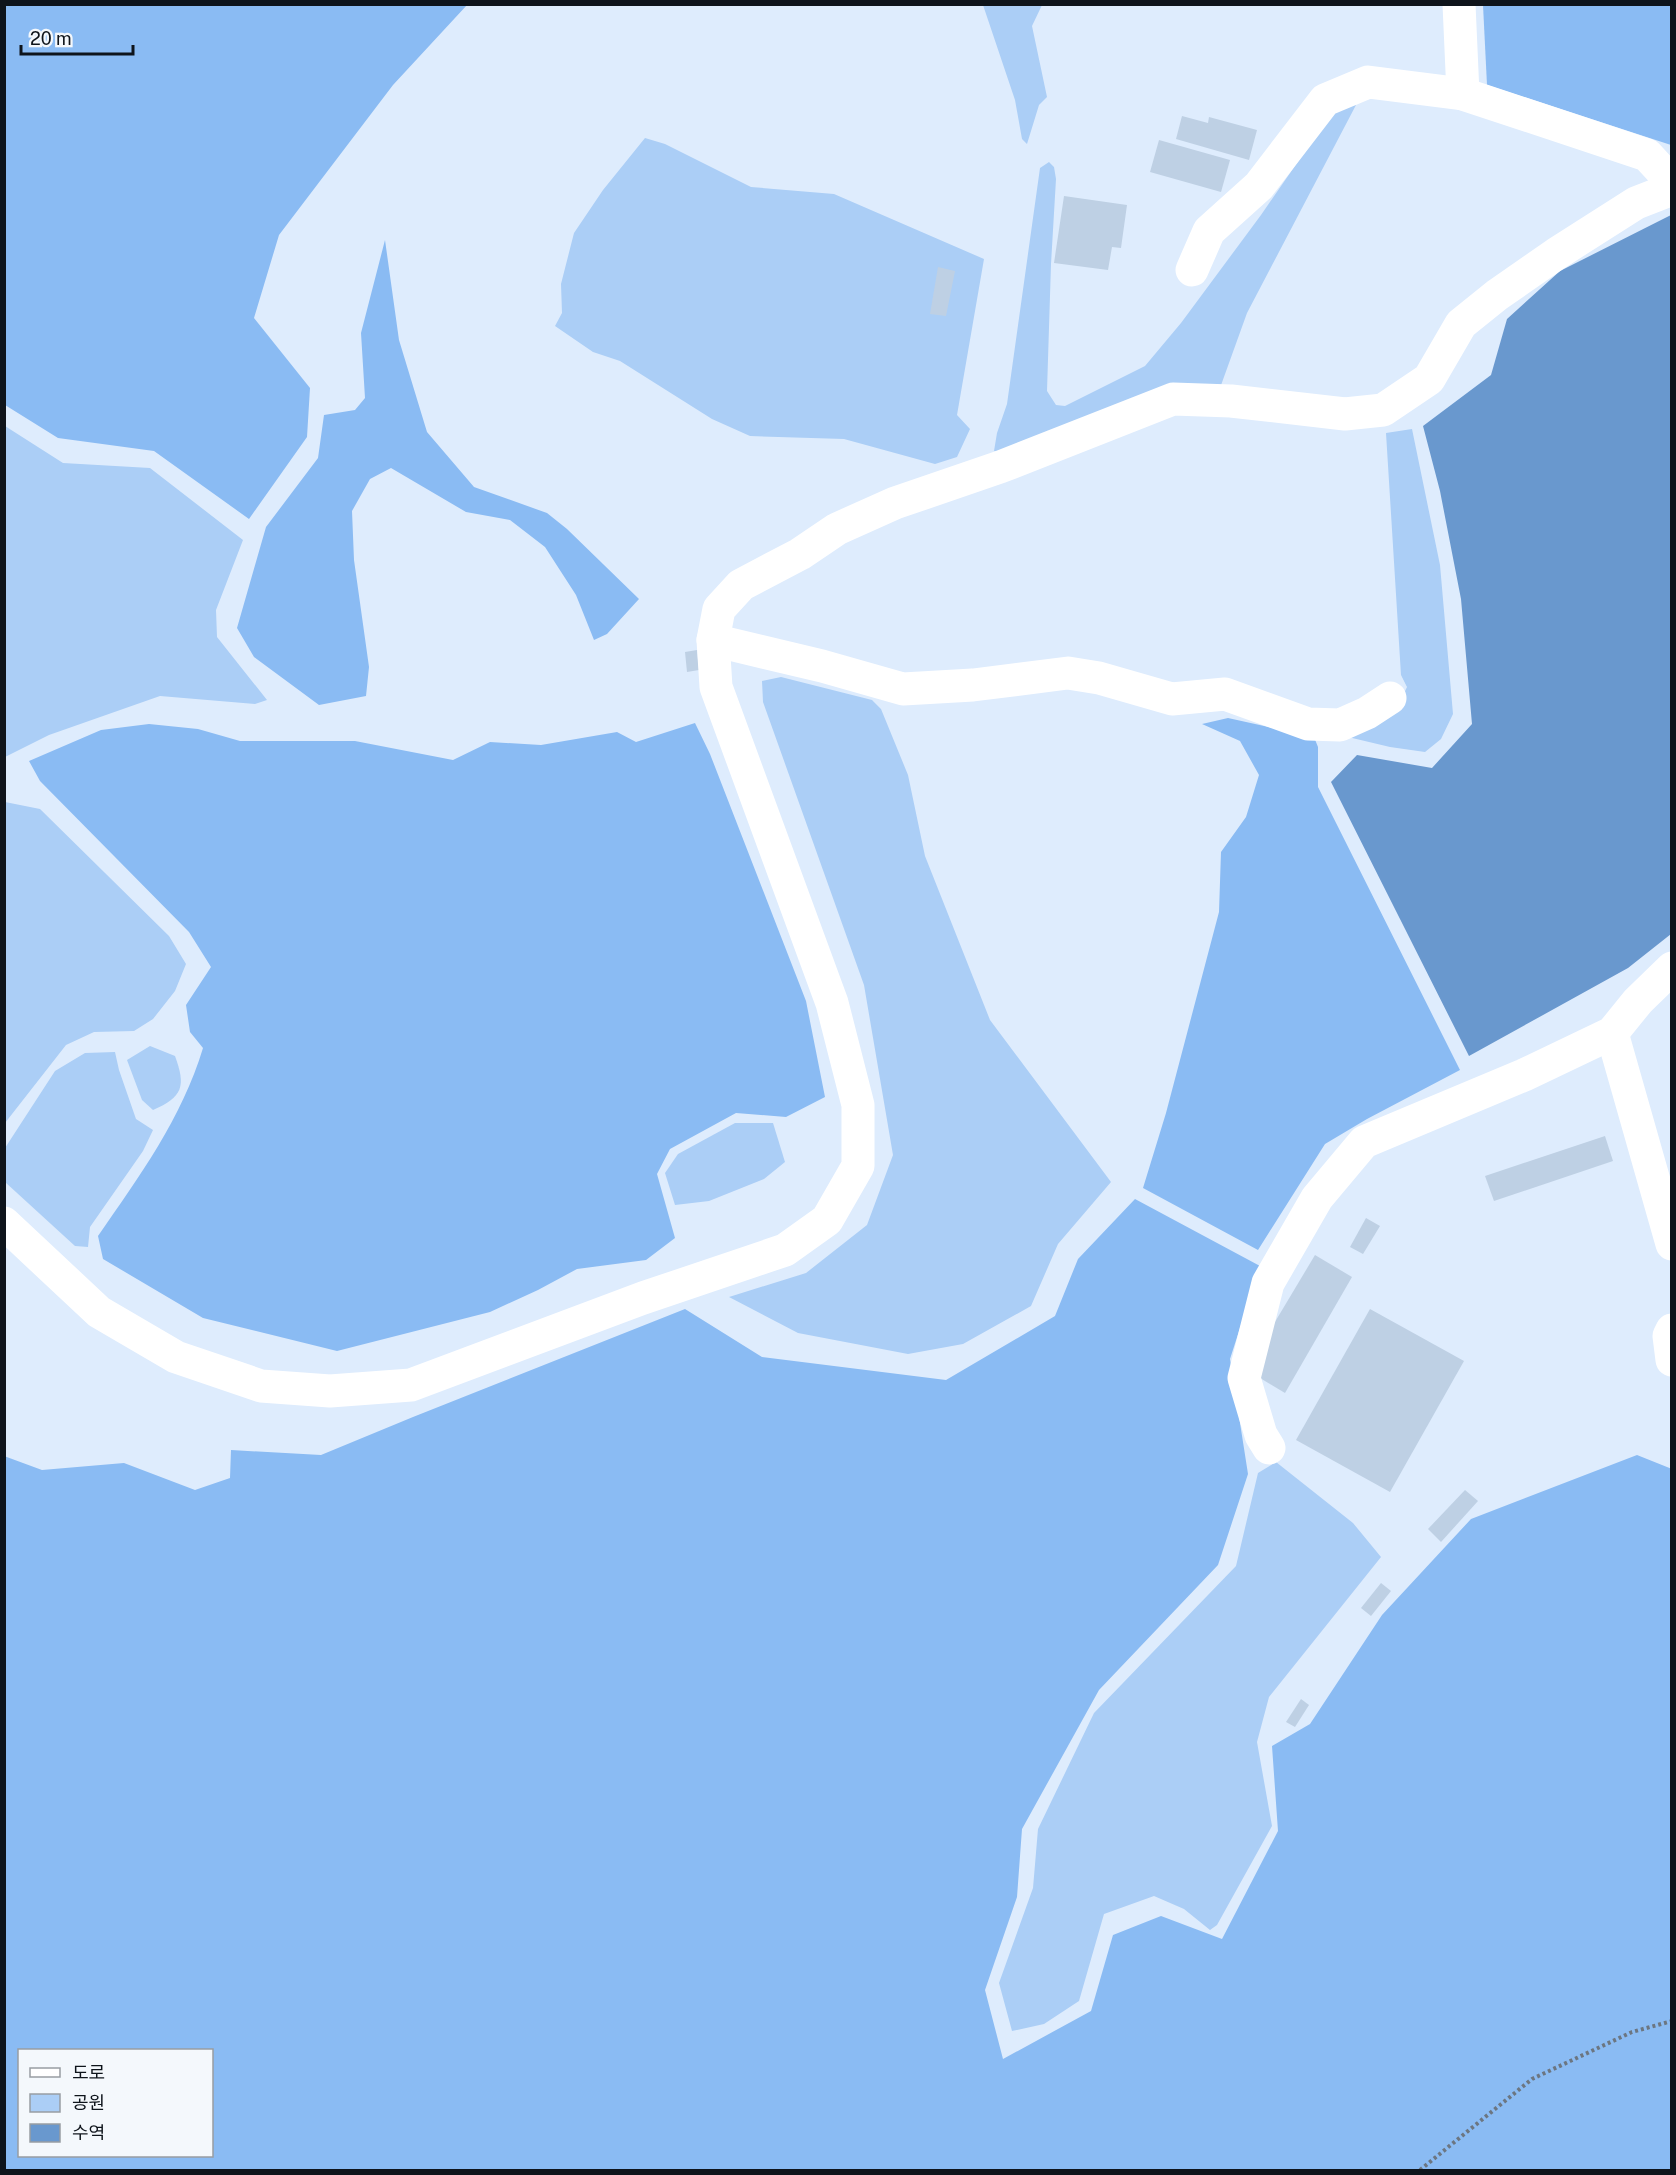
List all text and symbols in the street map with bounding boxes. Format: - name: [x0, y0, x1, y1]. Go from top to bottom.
- scale bar: [21, 18, 134, 56]
- text: 20 m: [30, 28, 72, 49]
- legend: [18, 2049, 213, 2157]
- text: 도로: [72, 2062, 105, 2083]
- text: 공원: [72, 2092, 105, 2113]
- text: 수역: [72, 2122, 105, 2143]

